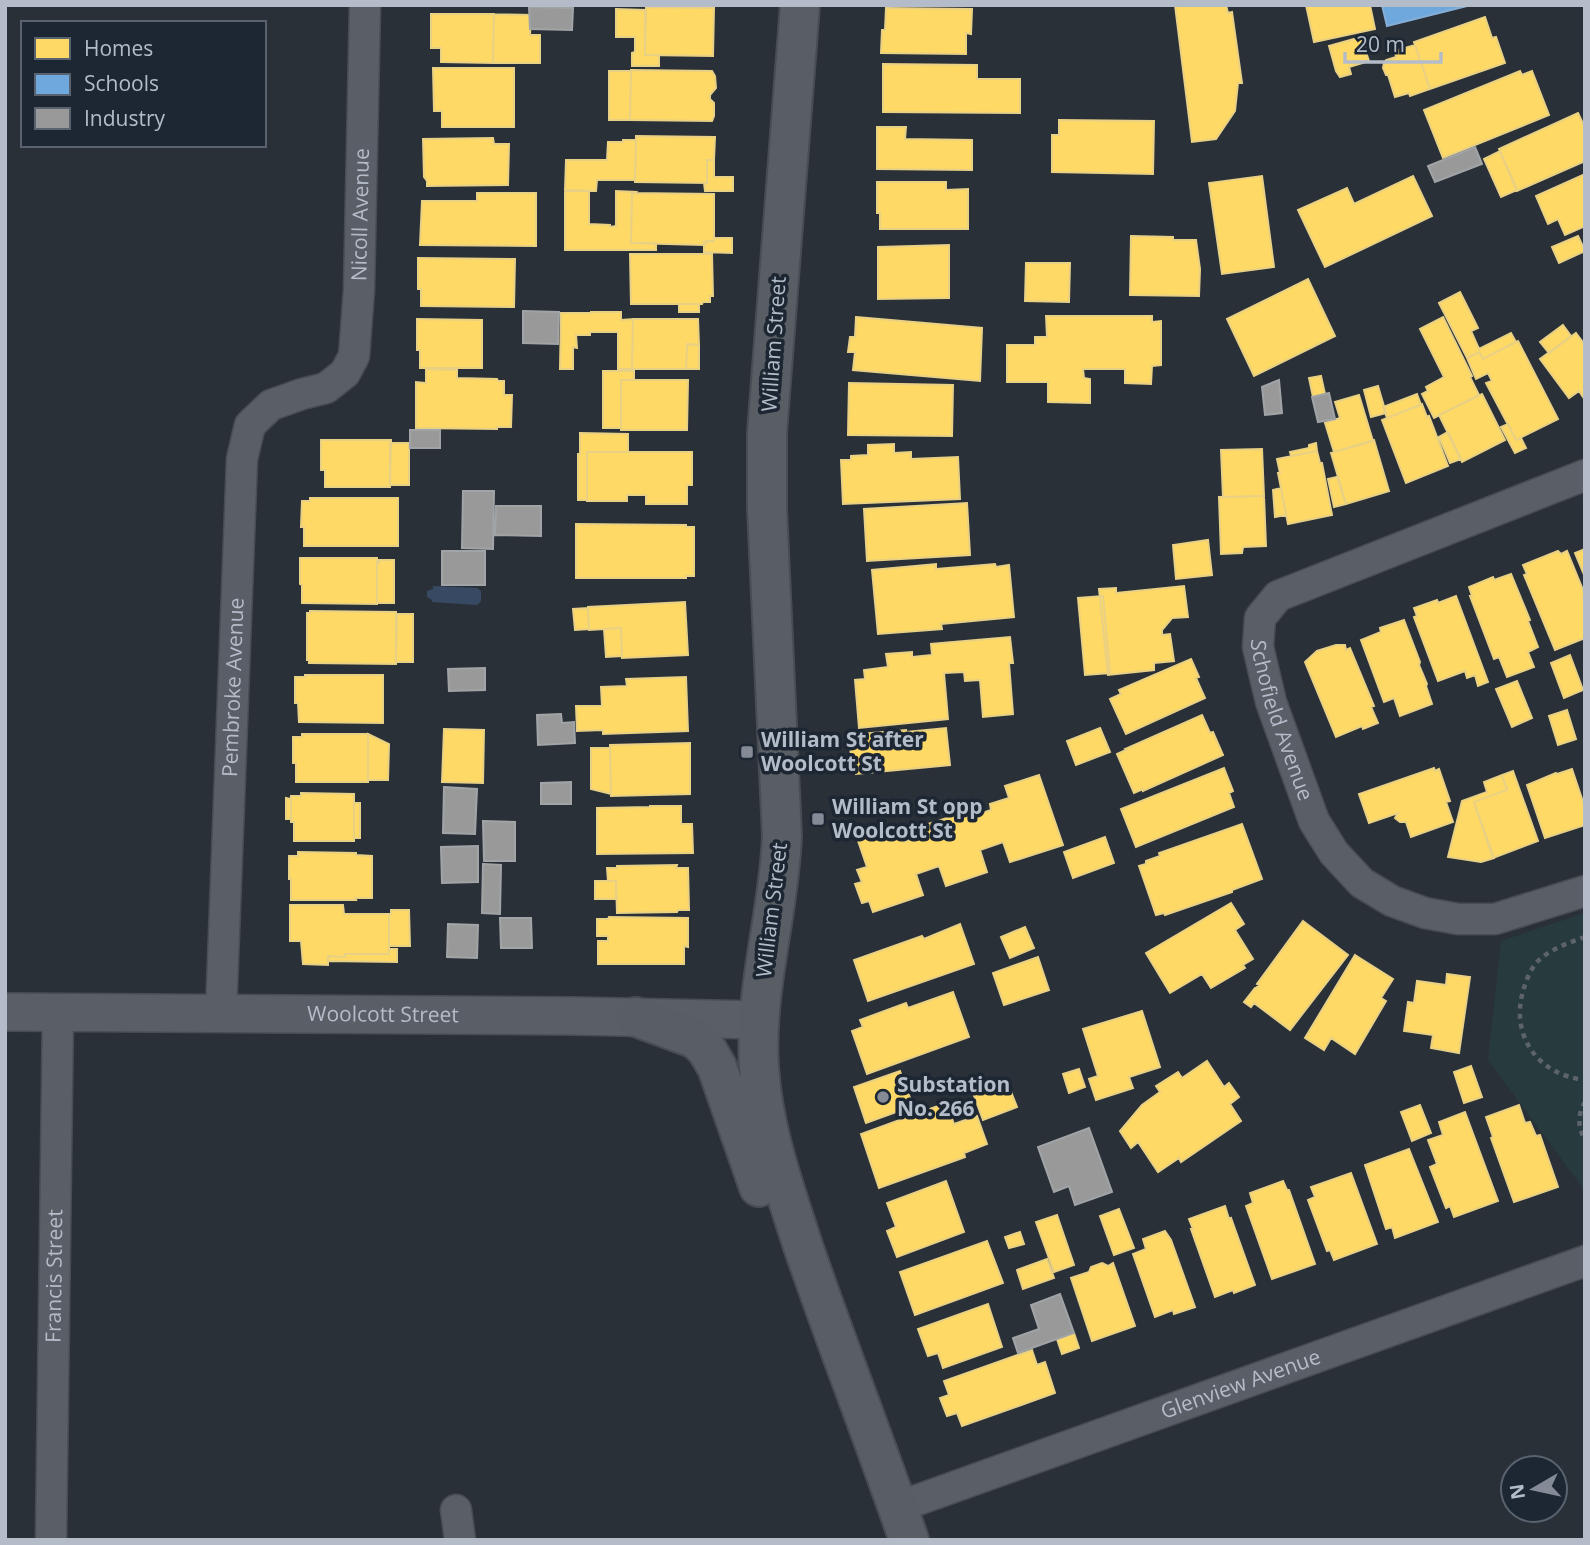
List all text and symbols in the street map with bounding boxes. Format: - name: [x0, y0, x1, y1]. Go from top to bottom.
- legend: [21, 21, 266, 147]
- scale bar: [1345, 21, 1441, 65]
- text: 20 m: [1356, 30, 1405, 58]
- text: Homes: [84, 34, 153, 62]
- text: Schools: [84, 69, 159, 97]
- text: Industry: [84, 104, 166, 132]
- street label: Nicoll Avenue: [344, 148, 375, 281]
- street label: William Street: [754, 275, 792, 413]
- street label: Pembroke Avenue: [215, 597, 250, 777]
- street label: Schofield Avenue: [1245, 639, 1320, 804]
- place label: William St after Woolcott St: [761, 725, 924, 777]
- marker: William St after Woolcott St: [739, 744, 755, 760]
- place label: William St opp Woolcott St: [832, 792, 982, 844]
- marker: William St opp Woolcott St: [810, 811, 826, 827]
- street label: William Street: [749, 841, 793, 979]
- street label: Woolcott Street: [307, 999, 459, 1028]
- place label: Substation No. 266: [897, 1070, 1010, 1122]
- marker: Substation No. 266: [875, 1089, 891, 1105]
- street label: Francis Street: [39, 1209, 68, 1343]
- street label: Glenview Avenue: [1157, 1342, 1324, 1425]
- north arrow: [1499, 1454, 1569, 1524]
- text: N: [1503, 1482, 1531, 1501]

